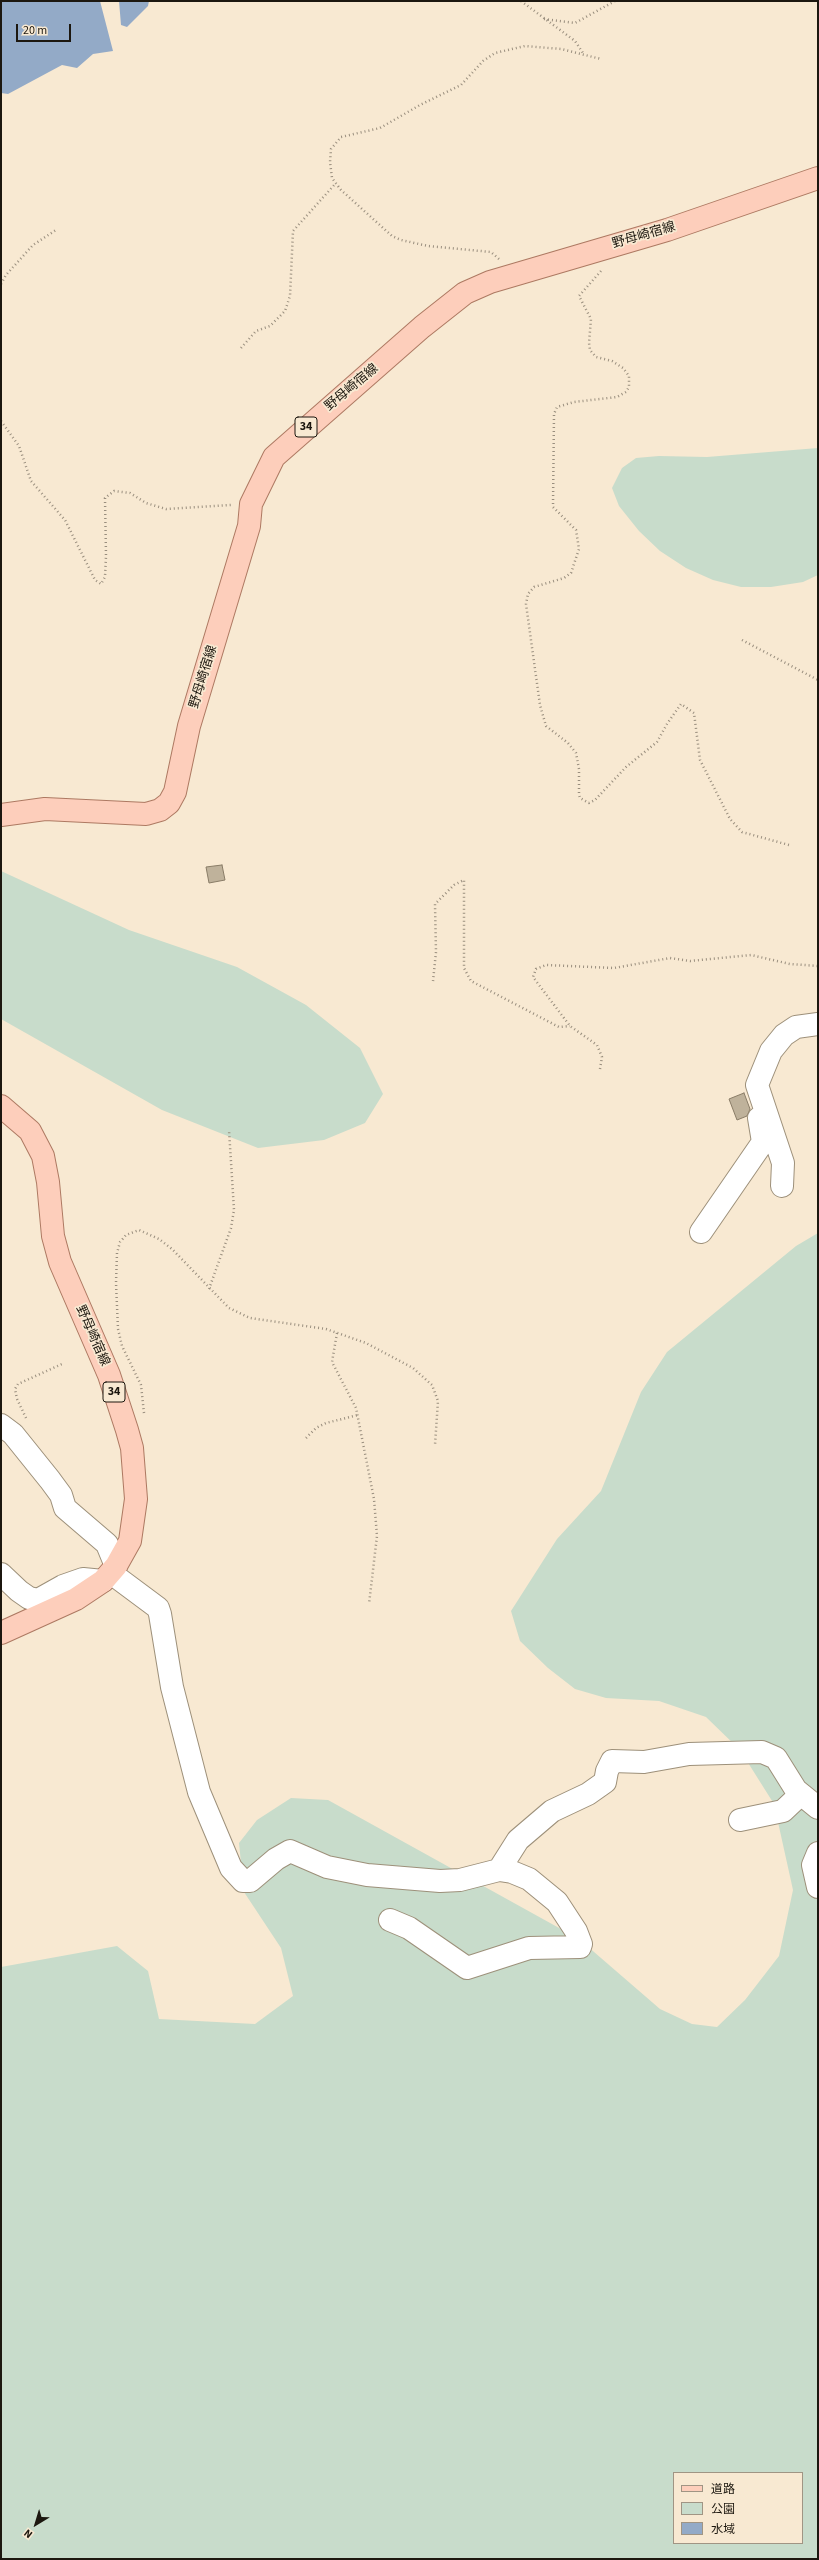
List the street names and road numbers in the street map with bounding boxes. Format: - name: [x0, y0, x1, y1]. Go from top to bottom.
- street label: 野母崎宿線: [611, 220, 677, 252]
- street label: 野母崎宿線: [322, 361, 382, 415]
- road number: 34: [295, 417, 317, 437]
- street label: 野母崎宿線: [187, 644, 221, 710]
- street label: 野母崎宿線: [72, 1303, 112, 1369]
- road number: 34: [103, 1382, 125, 1402]

